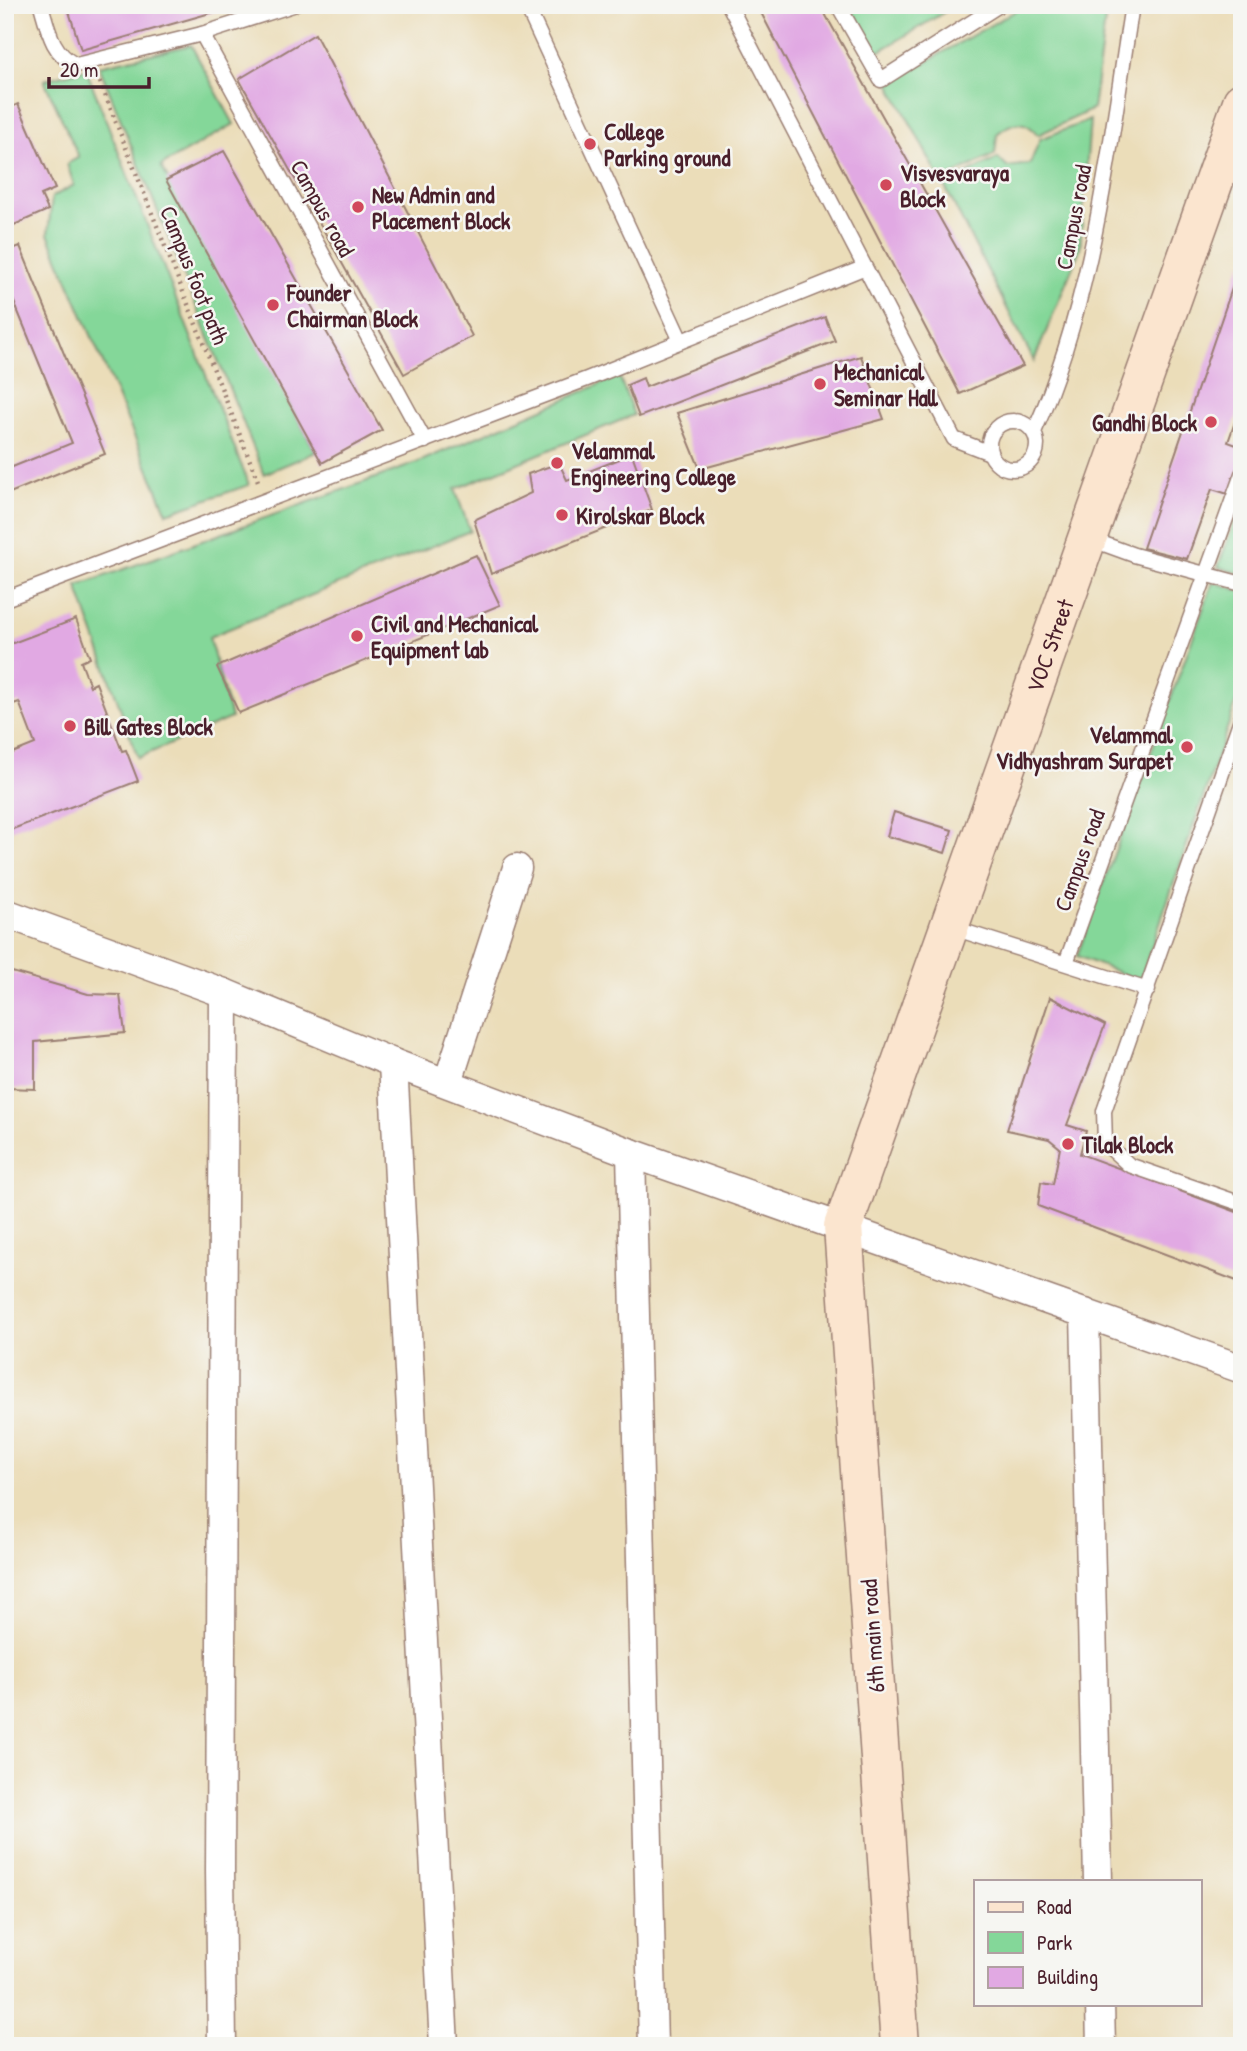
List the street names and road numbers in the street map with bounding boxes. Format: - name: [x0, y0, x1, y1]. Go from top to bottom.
- street label: Campus road: [284, 154, 362, 262]
- street label: Campus road: [1048, 162, 1098, 272]
- street label: Campus foot path: [153, 201, 237, 349]
- street label: VOC Street: [1018, 593, 1080, 696]
- street label: Campus road: [1046, 805, 1112, 915]
- street label: 6th main road: [853, 1578, 891, 1694]

